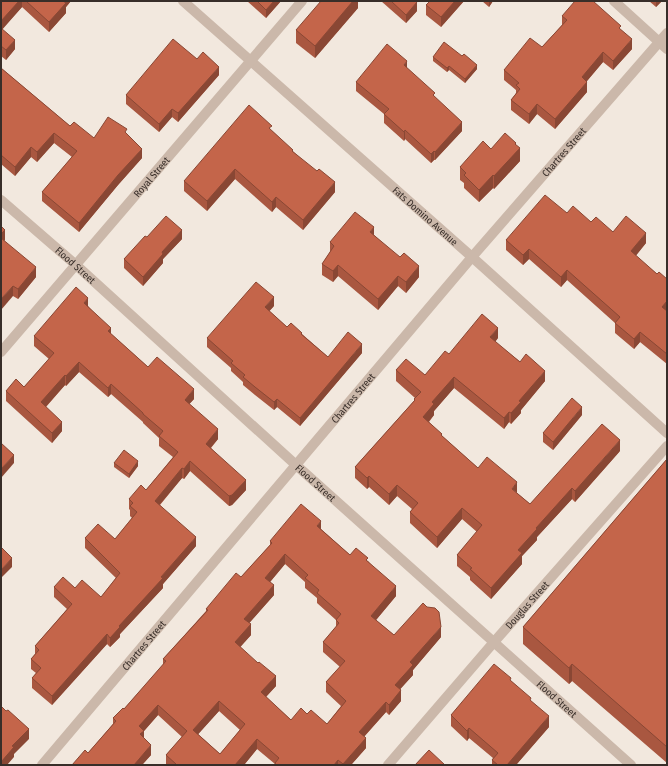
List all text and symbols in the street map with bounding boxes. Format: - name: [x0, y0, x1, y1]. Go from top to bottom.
- street label: Chartres Street: [540, 125, 589, 180]
- street label: Royal Street: [132, 154, 173, 200]
- street label: Fats Domino Avenue: [390, 185, 460, 249]
- street label: Flood Street: [52, 245, 98, 287]
- street label: Chartres Street: [329, 371, 378, 426]
- street label: Flood Street: [292, 462, 338, 505]
- street label: Douglas Street: [503, 579, 552, 632]
- street label: Chartres Street: [120, 618, 169, 673]
- street label: Flood Street: [534, 678, 579, 721]

